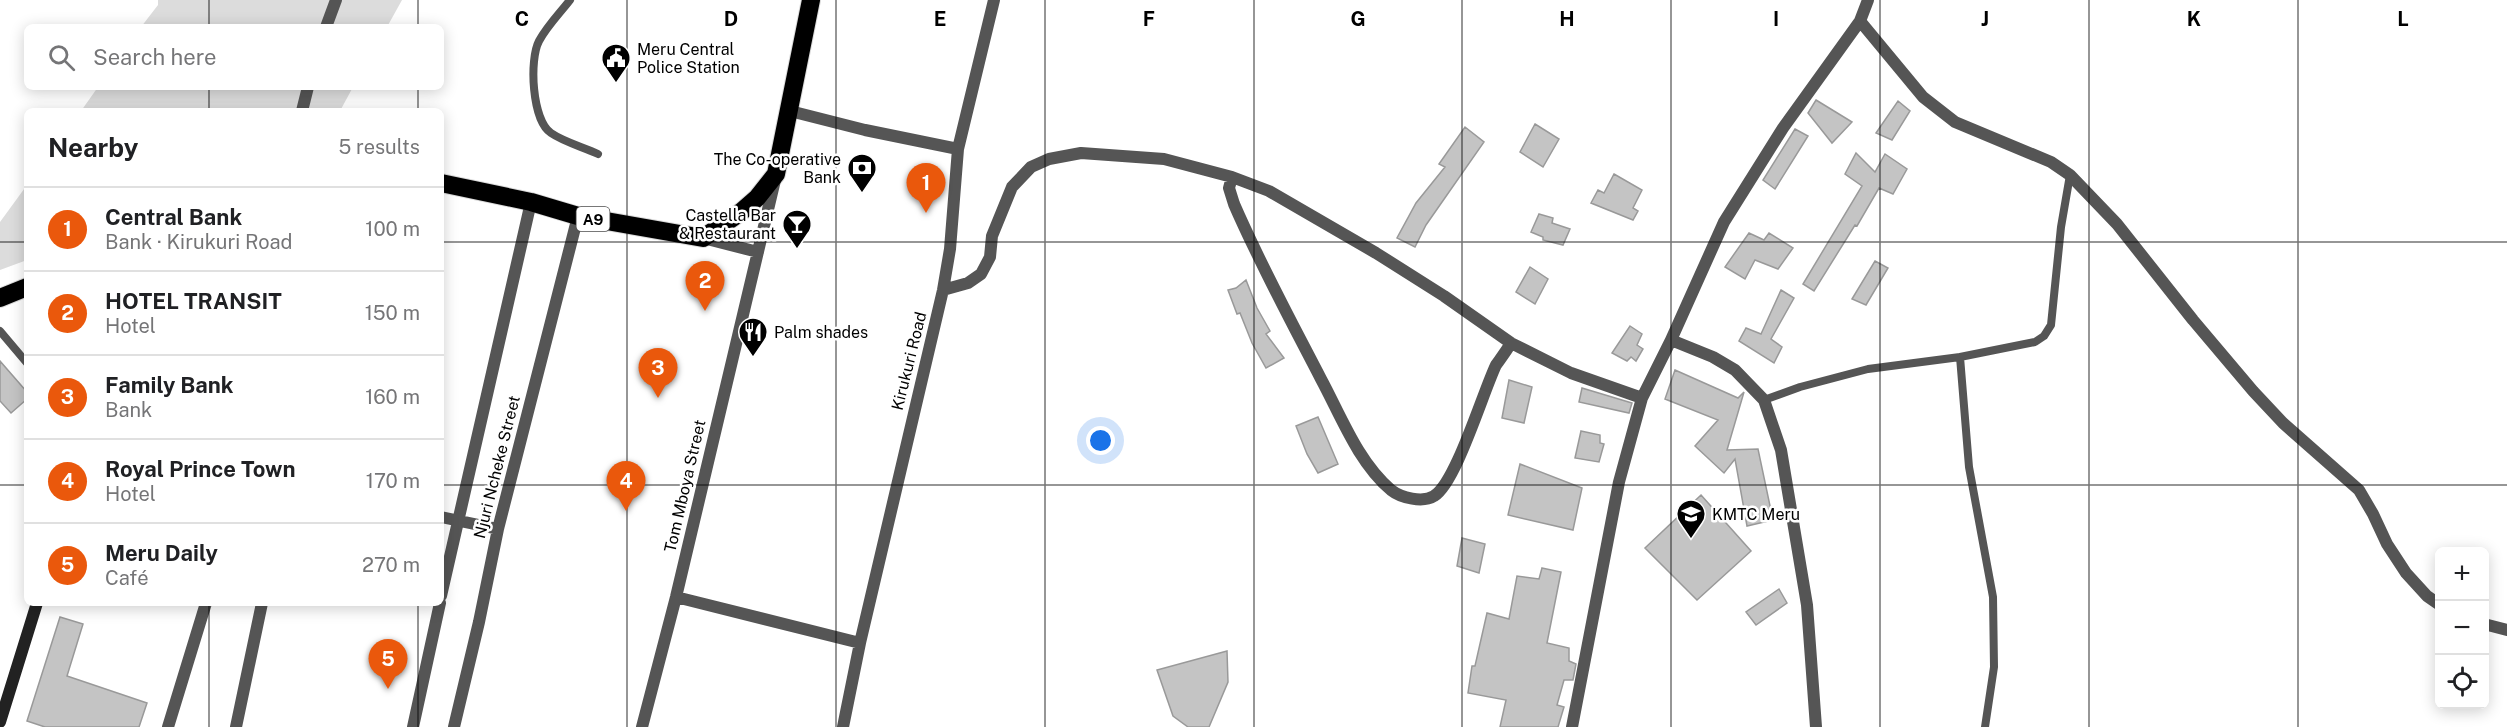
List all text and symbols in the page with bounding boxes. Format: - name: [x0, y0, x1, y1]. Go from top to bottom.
- text: C: [515, 7, 529, 31]
- text: D: [724, 7, 738, 31]
- text: E: [934, 7, 946, 31]
- text: F: [1143, 7, 1155, 31]
- text: G: [1350, 7, 1366, 31]
- text: H: [1559, 7, 1575, 31]
- text: I: [1773, 7, 1779, 31]
- text: J: [1981, 7, 1989, 31]
- text: K: [2187, 7, 2201, 31]
- text: L: [2397, 7, 2409, 31]
- search box: [24, 24, 444, 90]
- place label: Meru Central Police Station: [637, 40, 740, 77]
- icon: search: [45, 41, 78, 74]
- public building icon: Meru Central Police Station: [600, 42, 632, 84]
- text: Search here: [93, 44, 217, 70]
- text: Nearby: [48, 132, 138, 163]
- text: 5 results: [338, 135, 420, 159]
- place label: The Co-operative Bank: [714, 150, 841, 187]
- bank icon: The Co-operative Bank: [846, 152, 878, 194]
- pin: 1: [906, 164, 946, 213]
- text: Central Bank: [105, 204, 242, 230]
- place label: Castella Bar & Restaurant: [679, 206, 776, 243]
- road number: A9: [576, 207, 610, 231]
- bar icon: Castella Bar & Restaurant: [781, 208, 813, 250]
- text: 1: [63, 217, 72, 241]
- text: 100 m: [365, 217, 420, 241]
- text: Bank · Kirukuri Road: [105, 230, 292, 254]
- pin: 2: [686, 262, 724, 311]
- text: HOTEL TRANSIT: [105, 288, 282, 314]
- text: 2: [61, 301, 74, 325]
- text: 150 m: [365, 301, 420, 325]
- street label: Kirukuri Road: [888, 310, 930, 412]
- text: Hotel: [105, 314, 156, 338]
- restaurant icon: Palm shades: [737, 316, 769, 358]
- place label: Palm shades: [774, 323, 868, 342]
- pin: 3: [638, 348, 678, 398]
- text: Family Bank: [105, 372, 234, 398]
- text: 3: [61, 385, 74, 409]
- text: 160 m: [365, 385, 420, 409]
- street label: Njuri Ncheke Street: [470, 393, 524, 541]
- text: Bank: [105, 398, 152, 422]
- street label: Tom Mboya Street: [660, 418, 710, 554]
- your location: [1086, 426, 1115, 455]
- text: Royal Prince Town: [105, 456, 296, 482]
- pin: 4: [606, 462, 646, 511]
- text: 4: [61, 469, 74, 493]
- text: 170 m: [366, 469, 420, 493]
- text: Hotel: [105, 482, 156, 506]
- school or university icon: KMTC Meru: [1675, 498, 1707, 540]
- place label: KMTC Meru: [1712, 505, 1800, 524]
- text: Meru Daily: [105, 540, 218, 566]
- map controls: [2435, 547, 2489, 709]
- button: +: [2435, 547, 2489, 601]
- text: 5: [61, 553, 74, 577]
- text: 270 m: [362, 553, 420, 577]
- text: Café: [105, 566, 148, 590]
- button: −: [2435, 601, 2489, 655]
- pin: 5: [368, 640, 408, 689]
- button: locate: [2435, 655, 2489, 709]

